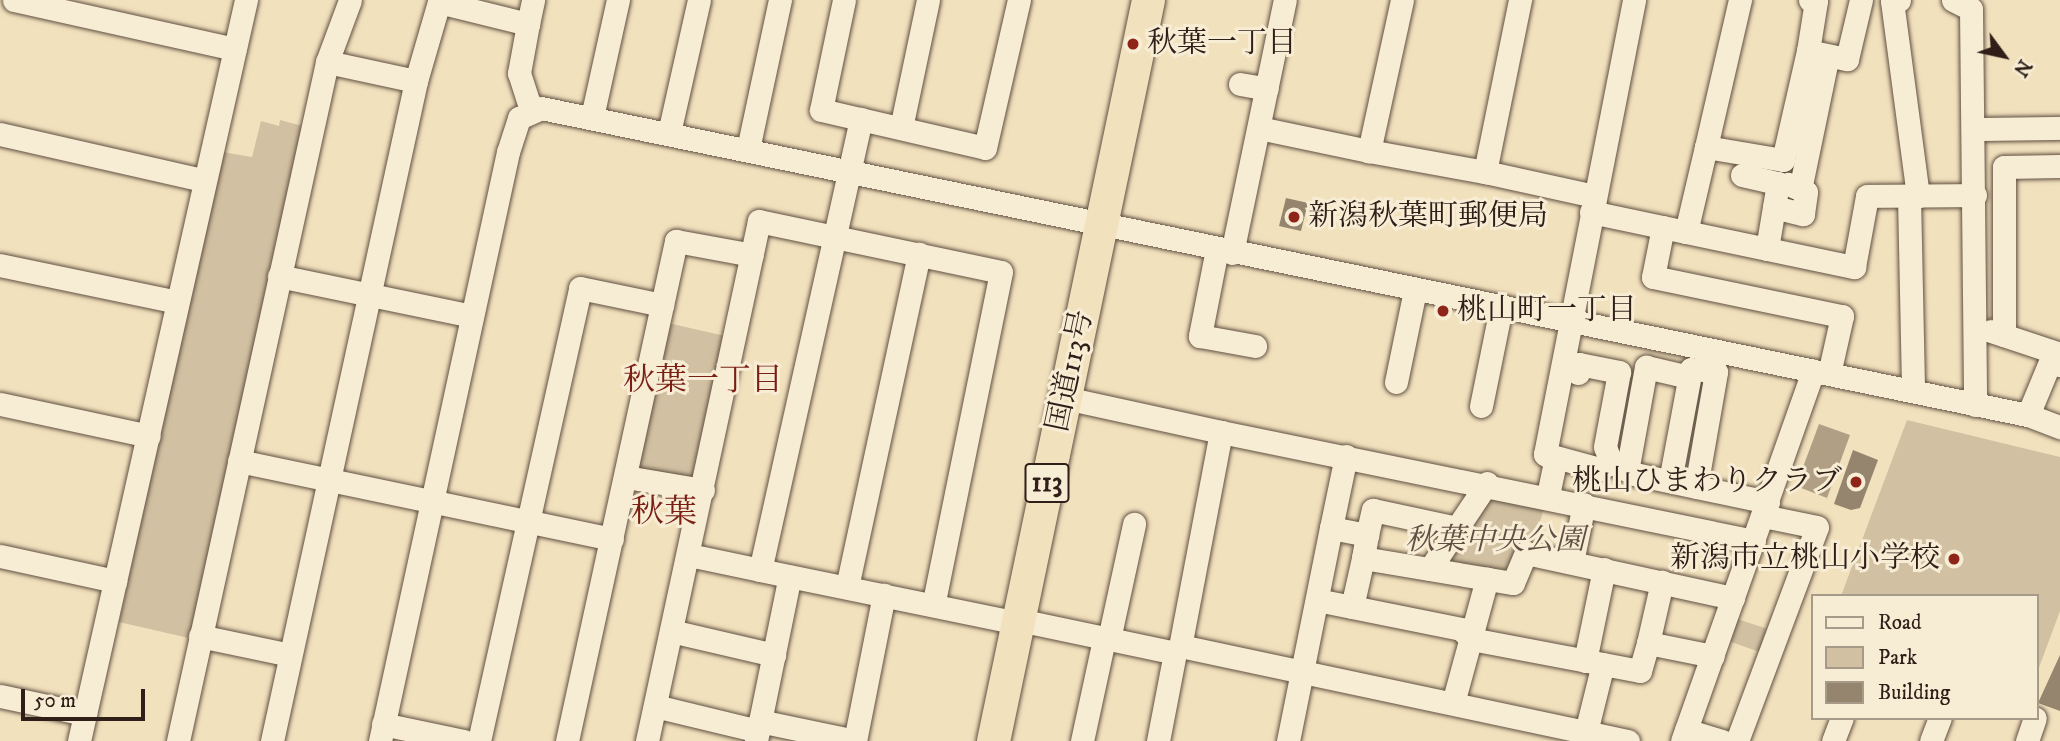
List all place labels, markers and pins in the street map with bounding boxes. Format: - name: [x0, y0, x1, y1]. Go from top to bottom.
- place label: 秋葉一丁目: [1147, 26, 1297, 62]
- marker: 秋葉一丁目: [1125, 36, 1141, 52]
- place label: 新潟秋葉町郵便局: [1308, 199, 1548, 235]
- marker: 新潟秋葉町郵便局: [1286, 209, 1302, 225]
- place label: 桃山町一丁目: [1457, 293, 1637, 329]
- marker: 桃山町一丁目: [1435, 303, 1451, 319]
- place label: 桃山ひまわりクラブ: [1572, 464, 1842, 500]
- marker: 桃山ひまわりクラブ: [1848, 474, 1864, 490]
- place label: 新潟市立桃山小学校: [1670, 541, 1940, 577]
- marker: 新潟市立桃山小学校: [1946, 551, 1962, 567]

